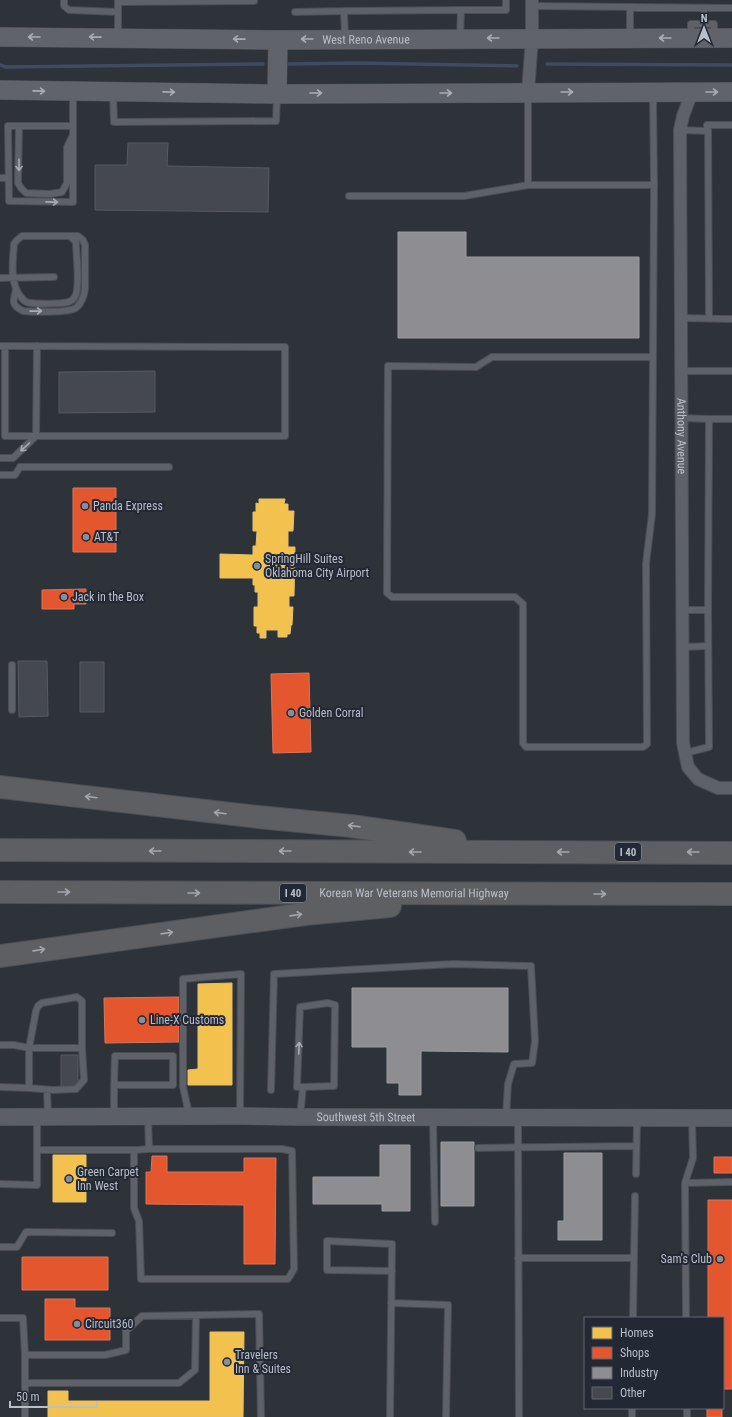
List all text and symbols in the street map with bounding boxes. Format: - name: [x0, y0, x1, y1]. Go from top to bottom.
- north arrow: [684, 8, 724, 48]
- text: N: [701, 12, 708, 25]
- street label: West Reno Avenue: [322, 32, 410, 47]
- one-way arrow: [28, 33, 41, 41]
- one-way arrow: [89, 33, 102, 41]
- one-way arrow: [487, 34, 500, 42]
- one-way arrow: [659, 34, 672, 42]
- one-way arrow: [233, 35, 246, 43]
- one-way arrow: [301, 35, 314, 43]
- one-way arrow: [32, 87, 45, 95]
- one-way arrow: [162, 88, 175, 96]
- one-way arrow: [560, 88, 573, 96]
- one-way arrow: [705, 88, 718, 96]
- one-way arrow: [309, 89, 322, 97]
- one-way arrow: [439, 89, 452, 97]
- one-way arrow: [15, 158, 22, 171]
- one-way arrow: [45, 198, 58, 206]
- one-way arrow: [29, 307, 42, 315]
- street label: Anthony Avenue: [674, 398, 689, 475]
- one-way arrow: [20, 442, 30, 451]
- place label: Panda Express: [93, 499, 163, 513]
- marker: Panda Express: [80, 501, 90, 511]
- place label: AT&T: [94, 530, 119, 544]
- marker: AT&T: [81, 532, 91, 542]
- place label: SpringHill Suites Oklahoma City Airport: [265, 552, 370, 580]
- marker: SpringHill Suites Oklahoma City Airport: [252, 561, 262, 571]
- place label: Jack in the Box: [72, 590, 144, 604]
- marker: Jack in the Box: [59, 592, 69, 602]
- place label: Golden Corral: [299, 706, 363, 720]
- marker: Golden Corral: [286, 708, 296, 718]
- one-way arrow: [84, 794, 97, 801]
- one-way arrow: [214, 809, 227, 816]
- one-way arrow: [348, 822, 361, 830]
- road number: I 40: [615, 843, 641, 861]
- one-way arrow: [149, 847, 162, 855]
- one-way arrow: [279, 847, 292, 855]
- one-way arrow: [409, 848, 422, 856]
- one-way arrow: [557, 848, 570, 856]
- one-way arrow: [687, 848, 700, 856]
- road number: I 40: [280, 884, 306, 902]
- street label: Korean War Veterans Memorial Highway: [319, 886, 509, 900]
- one-way arrow: [57, 888, 70, 896]
- one-way arrow: [187, 889, 200, 896]
- one-way arrow: [593, 890, 606, 898]
- one-way arrow: [289, 911, 302, 919]
- one-way arrow: [161, 929, 174, 937]
- one-way arrow: [32, 947, 45, 954]
- place label: Line-X Customs: [150, 1013, 224, 1027]
- marker: Line-X Customs: [137, 1015, 147, 1025]
- one-way arrow: [295, 1042, 302, 1055]
- street label: Southwest 5th Street: [317, 1110, 416, 1124]
- place label: Green Carpet Inn West: [77, 1165, 139, 1193]
- marker: Green Carpet Inn West: [64, 1174, 74, 1184]
- place label: Sam's Club: [660, 1252, 712, 1266]
- marker: Sam's Club: [715, 1254, 725, 1264]
- place label: Circuit360: [85, 1317, 134, 1331]
- legend: [584, 1317, 724, 1409]
- marker: Circuit360: [72, 1319, 82, 1329]
- text: Homes: [620, 1326, 654, 1340]
- text: Shops: [620, 1346, 649, 1360]
- place label: Travelers Inn & Suites: [235, 1348, 291, 1376]
- marker: Travelers Inn & Suites: [222, 1357, 232, 1367]
- text: Industry: [620, 1366, 658, 1380]
- scale bar: [10, 1383, 97, 1409]
- text: Other: [620, 1386, 646, 1400]
- text: 50 m: [16, 1390, 40, 1404]

